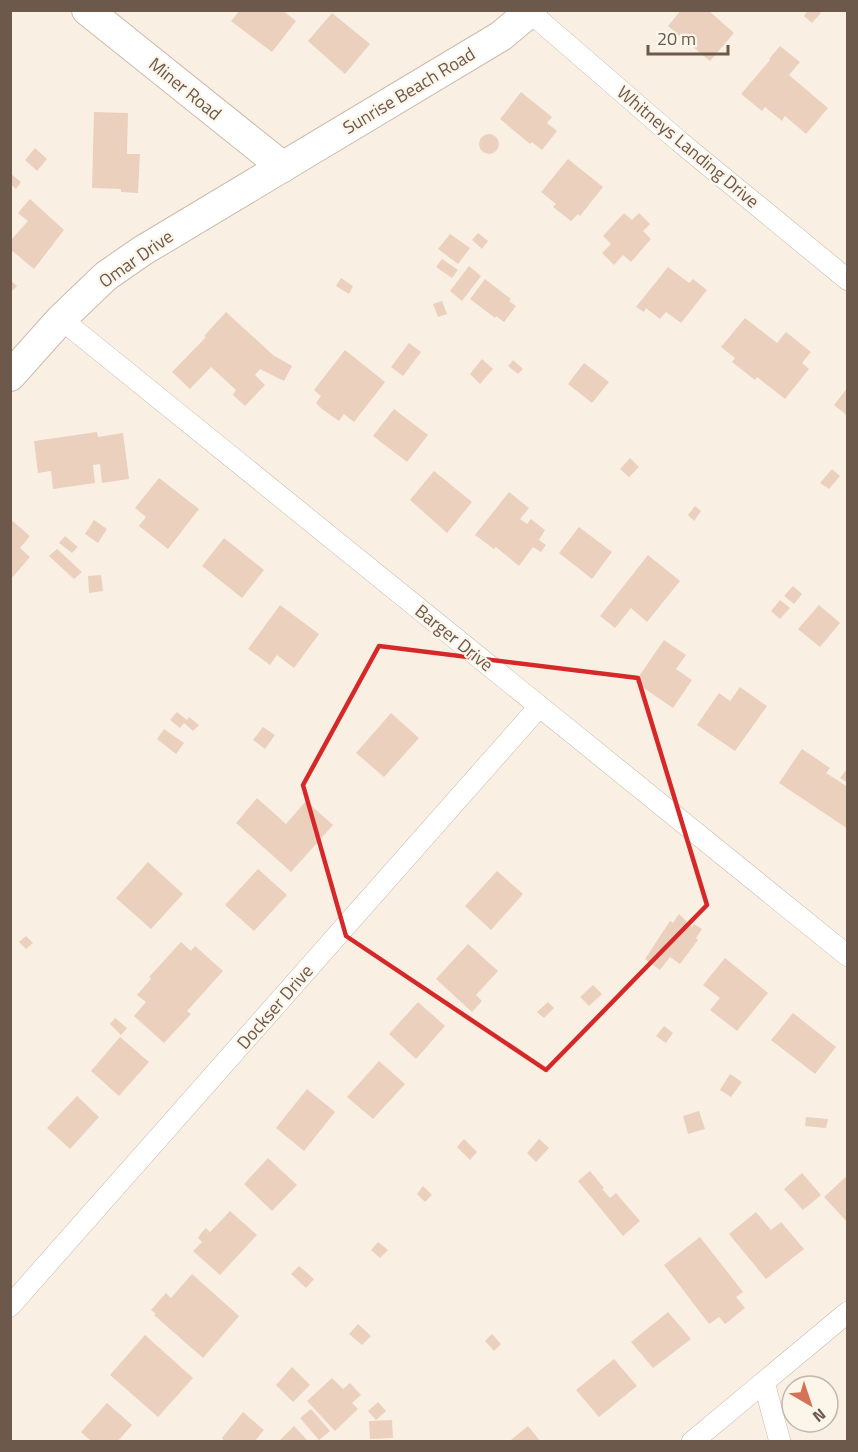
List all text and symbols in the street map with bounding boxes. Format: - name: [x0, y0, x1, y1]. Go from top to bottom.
- scale bar: [648, 18, 728, 56]
- text: 20 m: [657, 25, 696, 52]
- street label: Sunrise Beach Road: [337, 40, 480, 141]
- street label: Miner Road: [143, 51, 228, 126]
- street label: Whitneys Landing Drive: [611, 79, 765, 214]
- street label: Omar Drive: [93, 223, 178, 294]
- street label: Barger Drive: [409, 598, 499, 678]
- street label: Dockser Drive: [230, 958, 319, 1055]
- north arrow: [780, 1374, 840, 1434]
- text: N: [808, 1403, 831, 1428]

